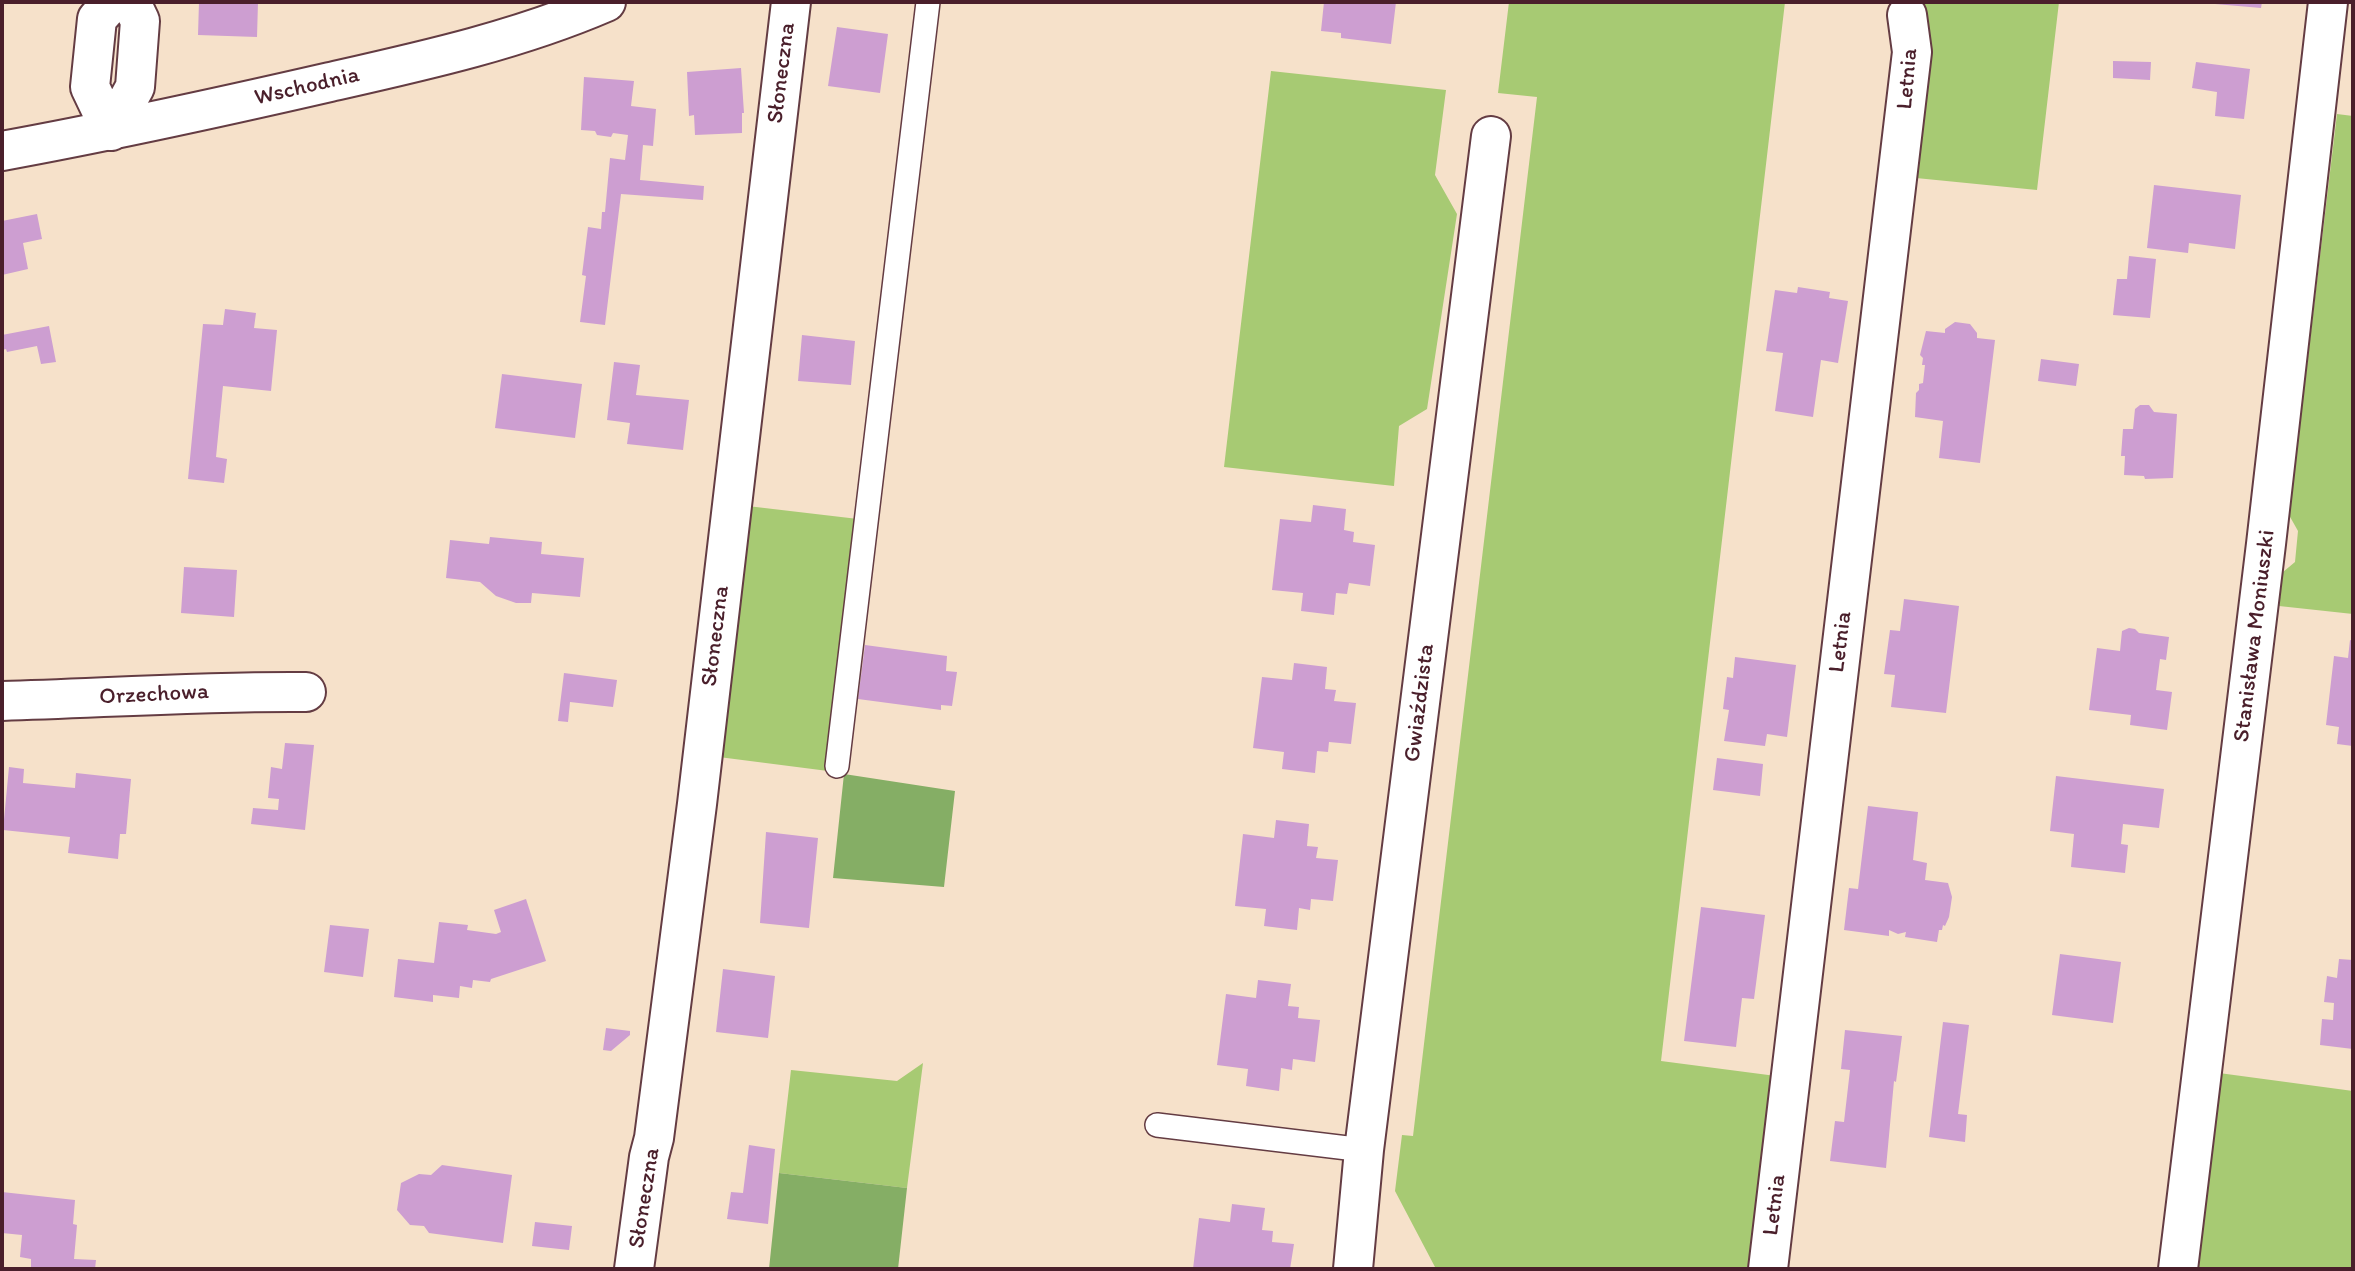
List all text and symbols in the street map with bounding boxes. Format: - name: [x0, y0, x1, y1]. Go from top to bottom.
- street label: Słoneczna: [762, 21, 802, 125]
- street label: Letnia: [1892, 47, 1924, 111]
- street label: Wschodnia: [252, 62, 362, 112]
- street label: Stanisława Moniuszki: [2228, 528, 2282, 744]
- street label: Słoneczna: [696, 584, 736, 688]
- street label: Letnia: [1824, 610, 1858, 674]
- street label: Gwiaździsta: [1399, 642, 1441, 764]
- street label: Orzechowa: [99, 678, 209, 712]
- street label: Słoneczna: [623, 1146, 667, 1250]
- street label: Letnia: [1758, 1173, 1792, 1237]

